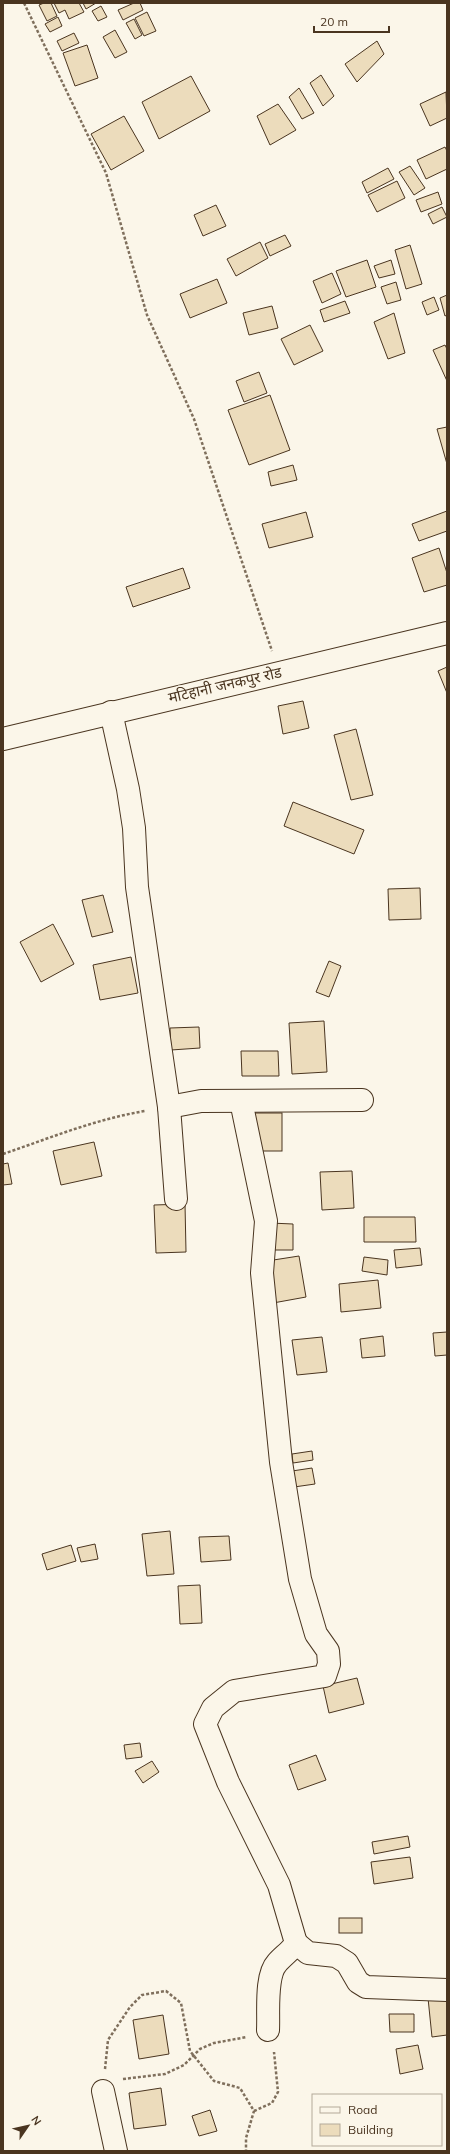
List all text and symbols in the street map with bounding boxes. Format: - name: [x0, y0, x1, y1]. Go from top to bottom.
- scale bar: [314, 8, 389, 34]
- text: 20 m: [320, 14, 348, 29]
- street label: मटिहानी जनकपुर रोड: [166, 662, 285, 708]
- legend: [312, 2094, 442, 2146]
- text: Road: [348, 2102, 377, 2117]
- north arrow: [8, 2106, 48, 2146]
- text: N: [28, 2113, 44, 2128]
- text: Building: [348, 2122, 393, 2137]

